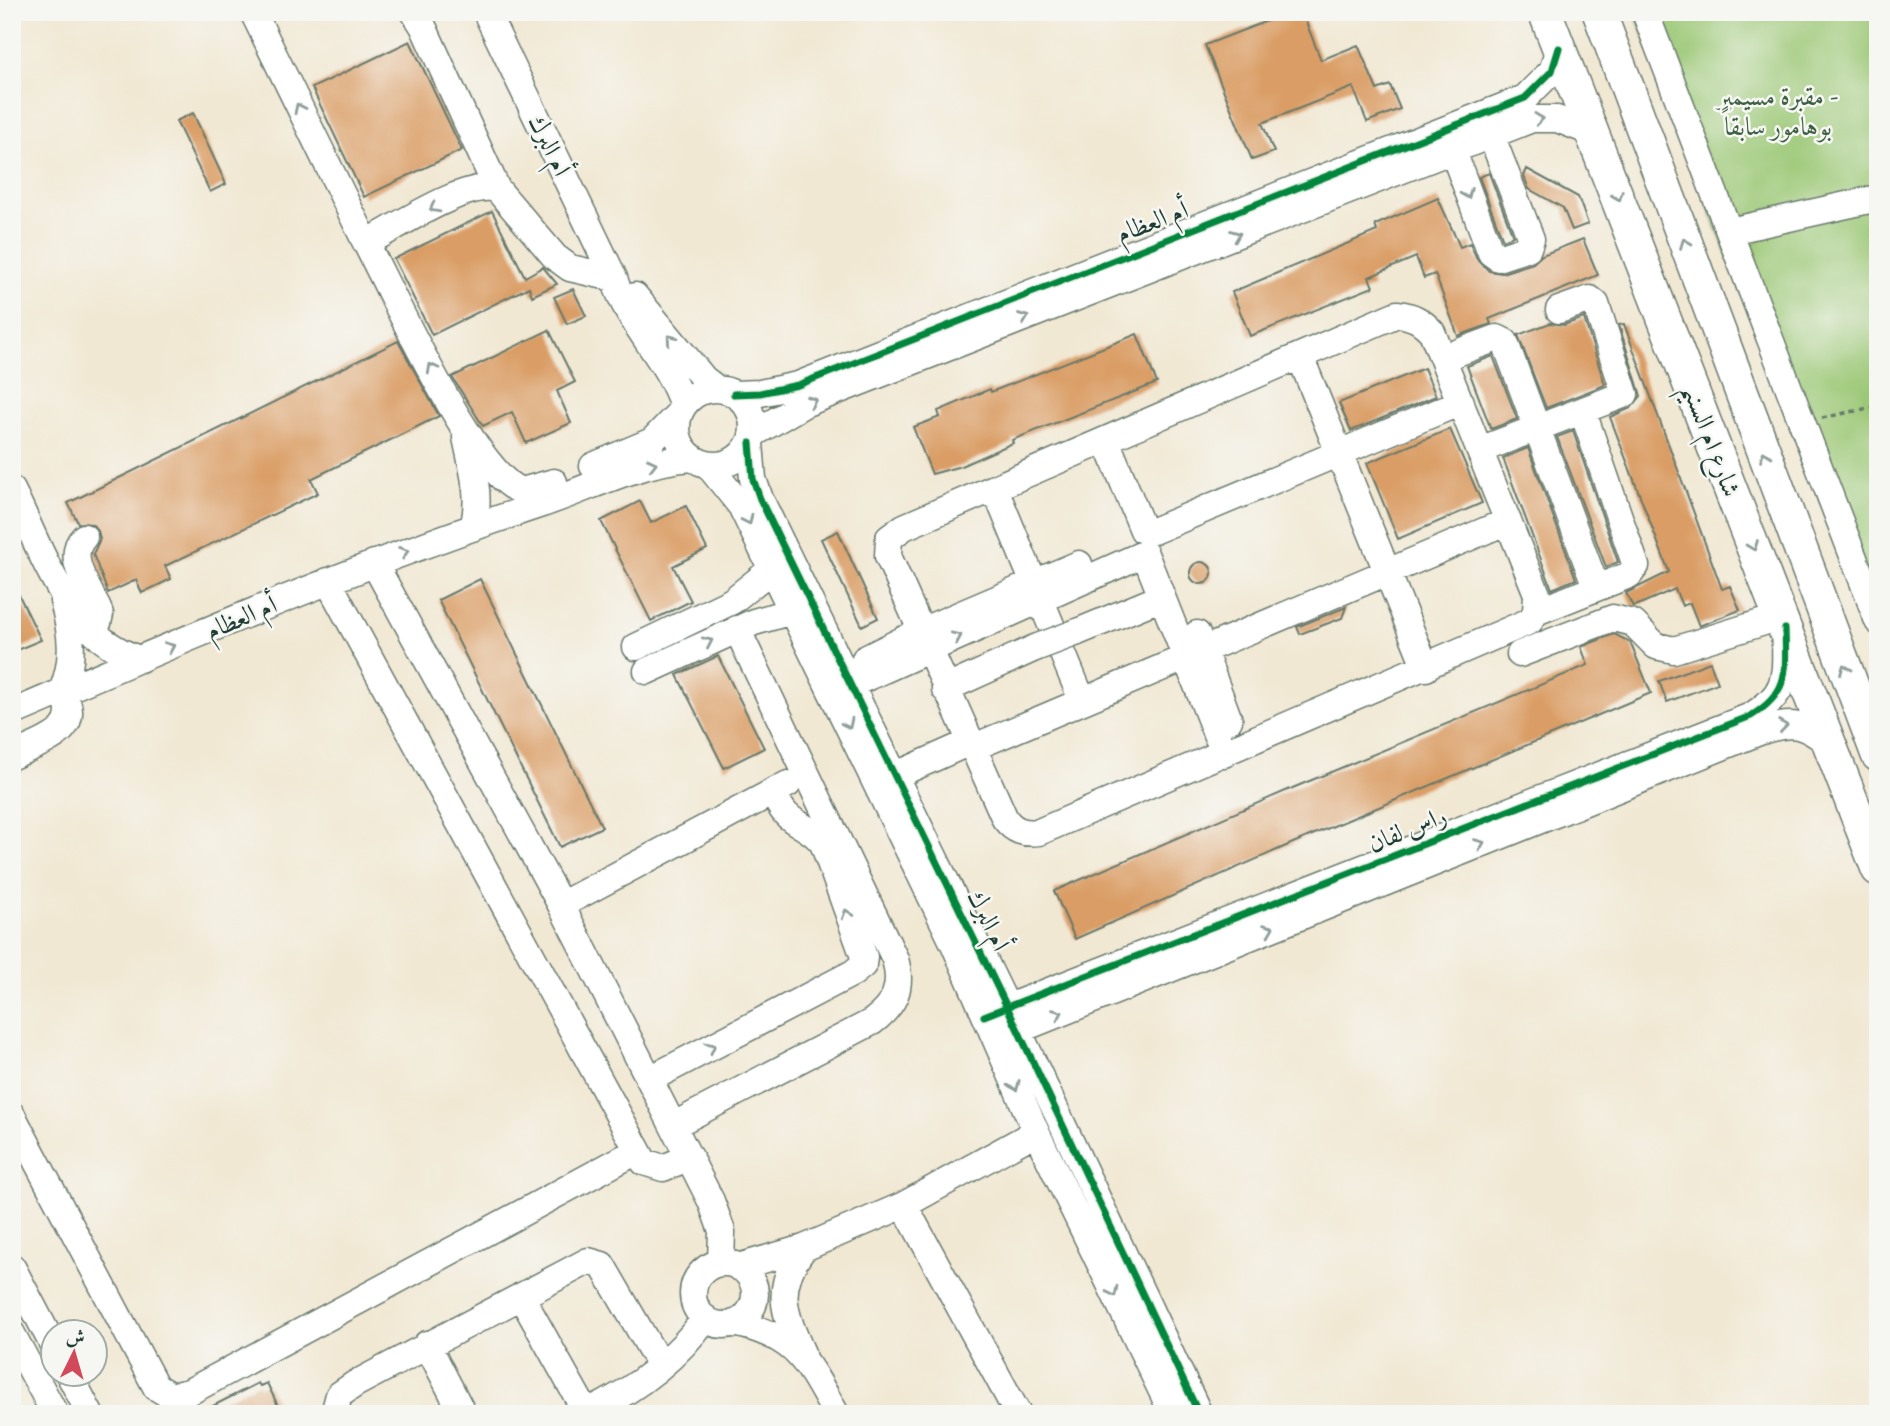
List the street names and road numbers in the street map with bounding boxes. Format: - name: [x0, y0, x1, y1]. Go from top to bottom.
- street label: أم البرك: [515, 109, 579, 184]
- street label: أم العظام: [1111, 192, 1195, 256]
- street label: شارع ام السنيم: [1666, 378, 1749, 505]
- street label: أم العظام: [200, 587, 284, 653]
- street label: راس لفان: [1363, 798, 1452, 861]
- street label: أم البرك: [954, 884, 1018, 959]

